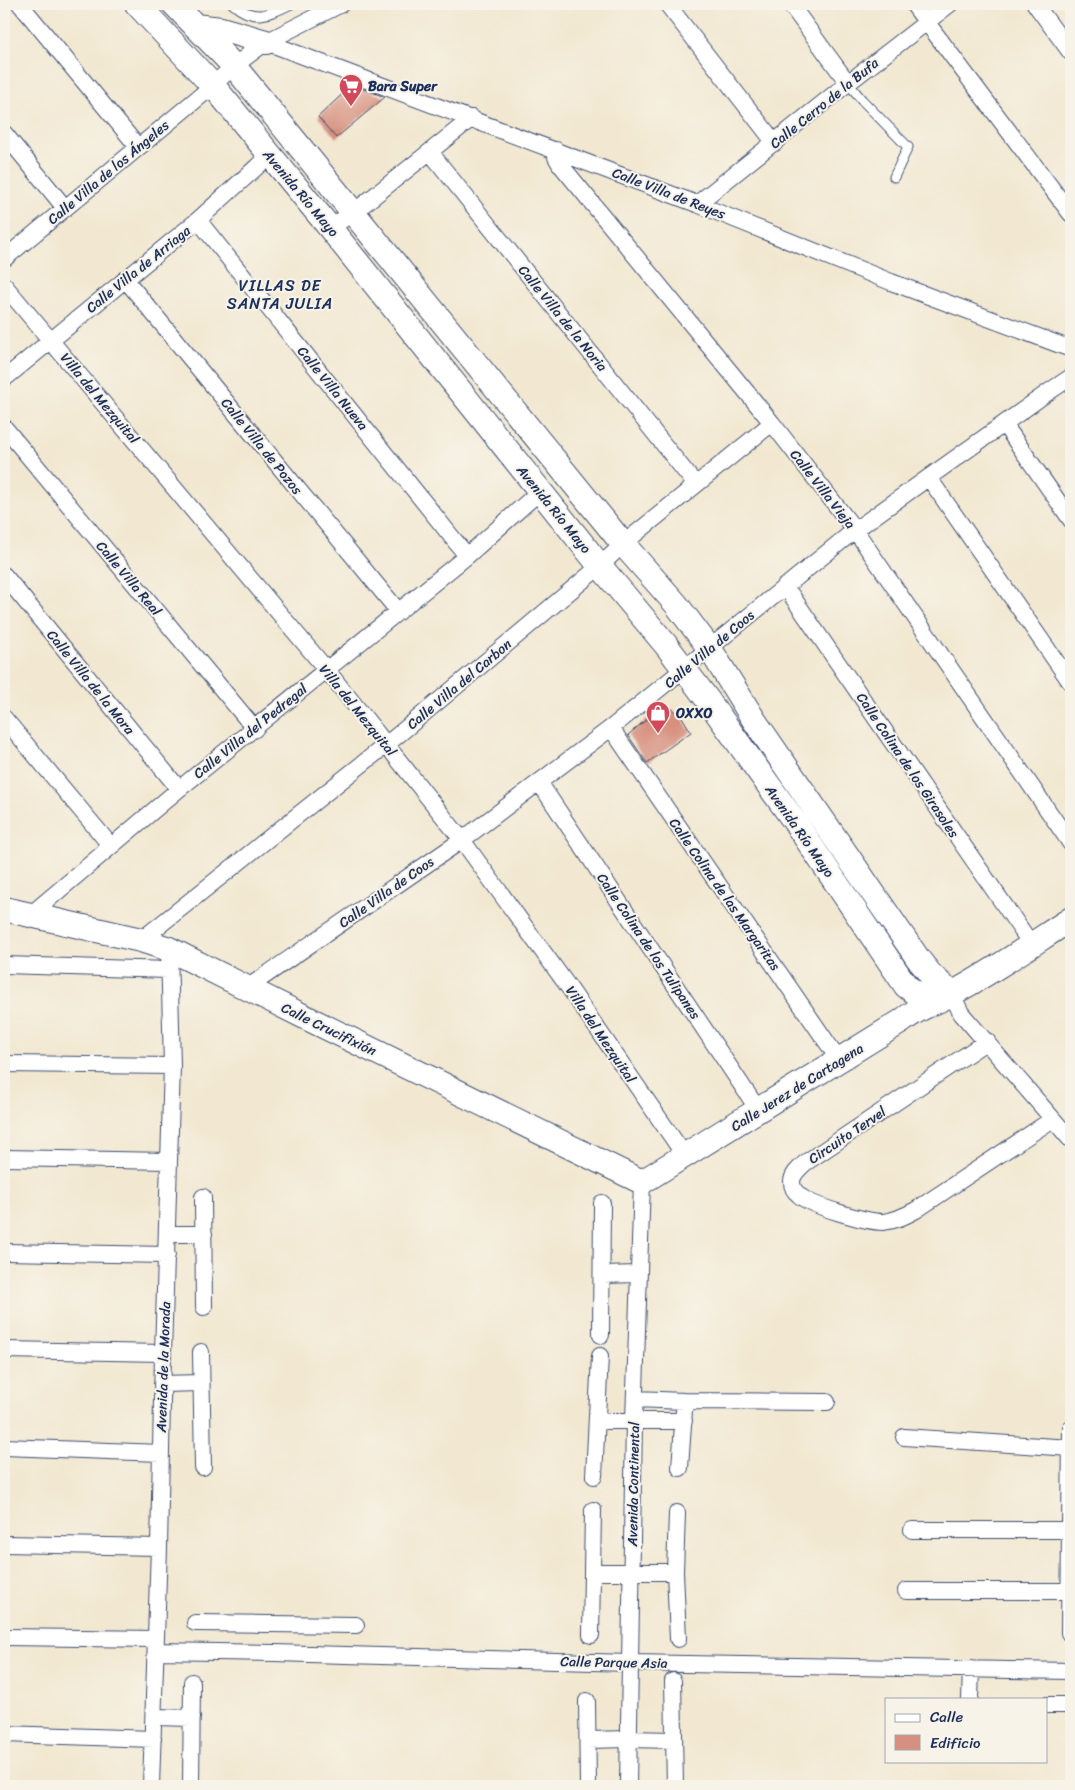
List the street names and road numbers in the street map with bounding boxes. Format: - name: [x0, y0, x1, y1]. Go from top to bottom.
- street label: Calle Cerro de la Bufa: [764, 51, 885, 156]
- street label: Calle Villa de los Ángeles: [42, 113, 175, 231]
- street label: Avenida Río Mayo: [255, 143, 345, 243]
- street label: Calle Villa de Reyes: [608, 160, 730, 227]
- street label: Calle Villa de Arriaga: [80, 218, 197, 320]
- street label: Calle Villa de la Noria: [511, 259, 614, 377]
- street label: Calle Villa Nueva: [290, 340, 375, 436]
- street label: Villa del Mezquital: [54, 347, 146, 450]
- street label: Calle Villa de Pozos: [214, 392, 309, 501]
- street label: Calle Villa Vieja: [783, 444, 862, 535]
- street label: Avenida Río Mayo: [509, 458, 598, 559]
- street label: Calle Villa Real: [89, 535, 168, 622]
- street label: Calle Villa de Coos: [658, 604, 761, 695]
- street label: Calle Villa de la Mora: [40, 624, 142, 741]
- street label: Calle Villa del Carbon: [401, 632, 518, 736]
- street label: Villa del Mezquital: [312, 658, 404, 763]
- street label: Calle Villa del Pedregal: [188, 677, 314, 786]
- street label: Calle Colina de los Girasoles: [849, 687, 966, 844]
- street label: Avenida Río Mayo: [758, 779, 841, 883]
- street label: Calle Colina de las Margaritas: [662, 813, 787, 976]
- street label: Calle Villa de Coos: [333, 850, 440, 935]
- street label: Calle Colina de los Tulipanes: [590, 868, 708, 1025]
- street label: Villa del Mezquital: [559, 980, 643, 1089]
- street label: Calle Crucifixión: [277, 996, 381, 1064]
- street label: Calle Jerez de Cartagena: [726, 1036, 869, 1139]
- street label: Circuito Tervel: [803, 1099, 892, 1171]
- street label: Avenida de la Morada: [149, 1300, 178, 1434]
- street label: Avenida Continental: [620, 1420, 647, 1548]
- street label: Calle Parque Asia: [560, 1649, 668, 1676]

